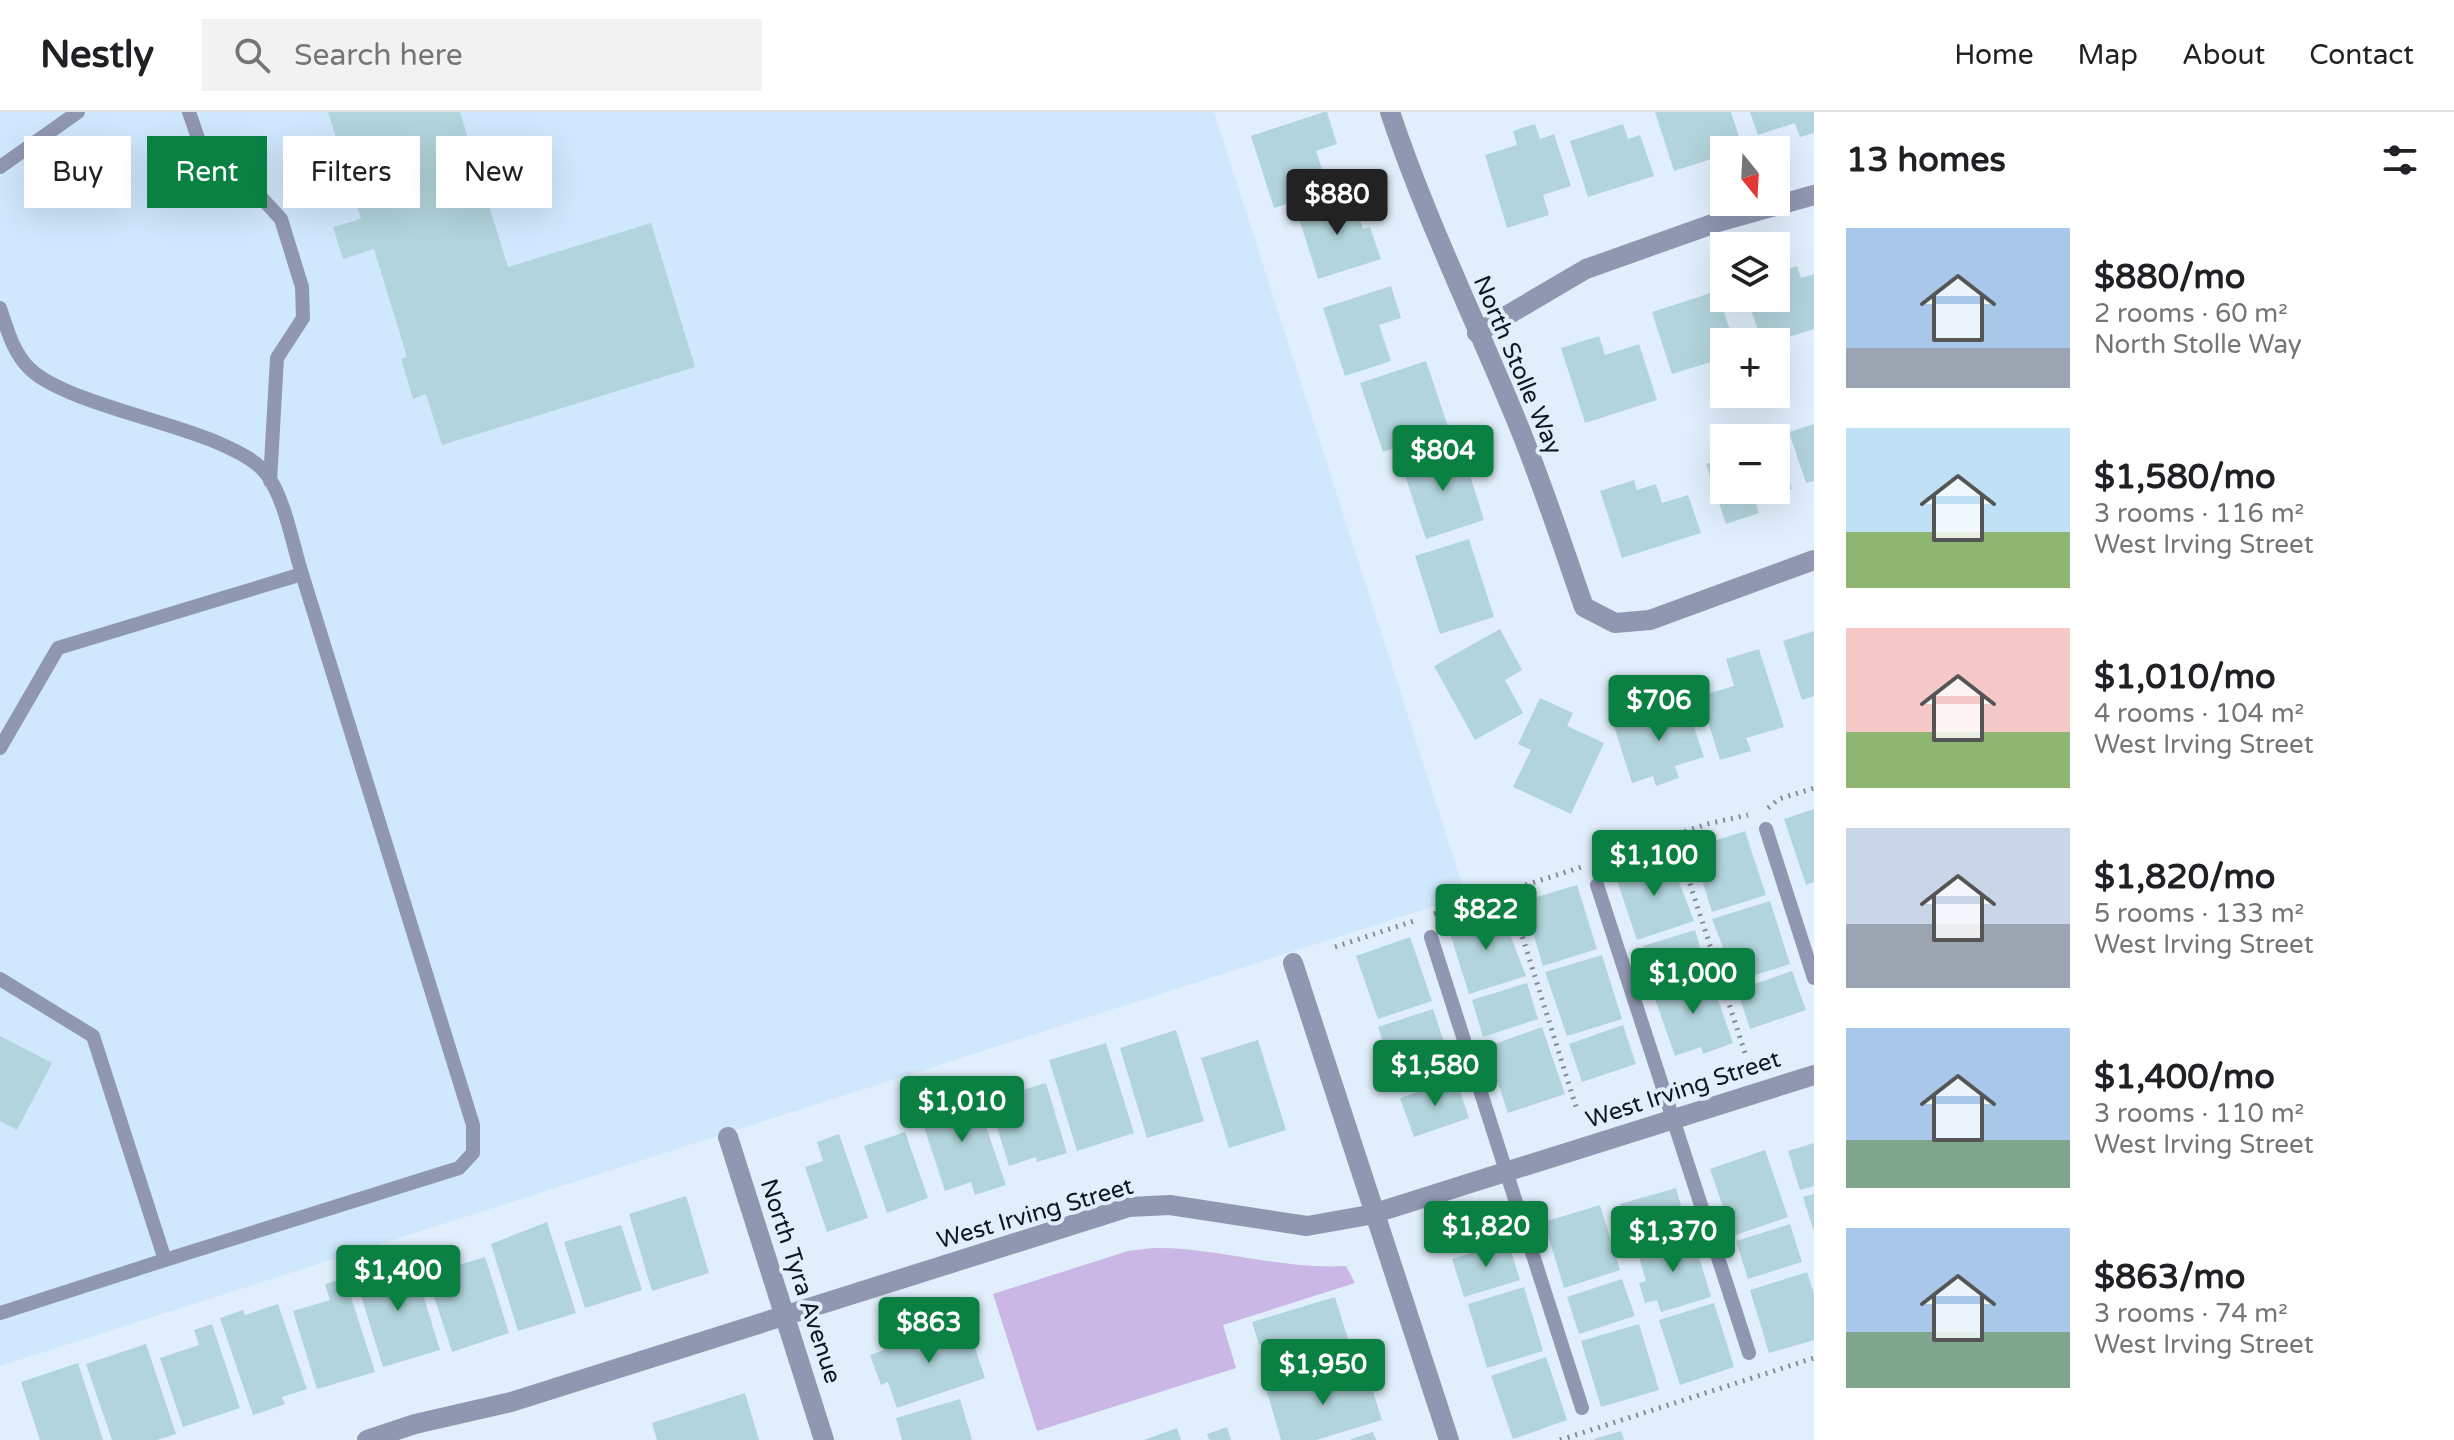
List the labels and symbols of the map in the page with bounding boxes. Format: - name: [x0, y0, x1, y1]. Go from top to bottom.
- north arrow: [1710, 136, 1790, 216]
- pin: $880: [1290, 169, 1384, 237]
- street label: North Stolle Way: [1467, 271, 1568, 459]
- pin: $804: [1396, 425, 1490, 493]
- pin: $706: [1612, 675, 1706, 743]
- pin: $1,100: [1589, 830, 1719, 898]
- pin: $822: [1439, 884, 1533, 952]
- pin: $1,000: [1628, 948, 1758, 1016]
- pin: $1,580: [1370, 1040, 1500, 1108]
- street label: West Irving Street: [1582, 1044, 1784, 1135]
- pin: $1,010: [897, 1076, 1027, 1144]
- street label: West Irving Street: [934, 1172, 1137, 1255]
- street label: North Tyra Avenue: [754, 1175, 847, 1387]
- pin: $1,820: [1421, 1201, 1551, 1269]
- pin: $1,370: [1608, 1206, 1738, 1274]
- pin: $1,400: [333, 1245, 463, 1313]
- pin: $863: [882, 1297, 976, 1365]
- pin: $1,950: [1258, 1339, 1388, 1407]

